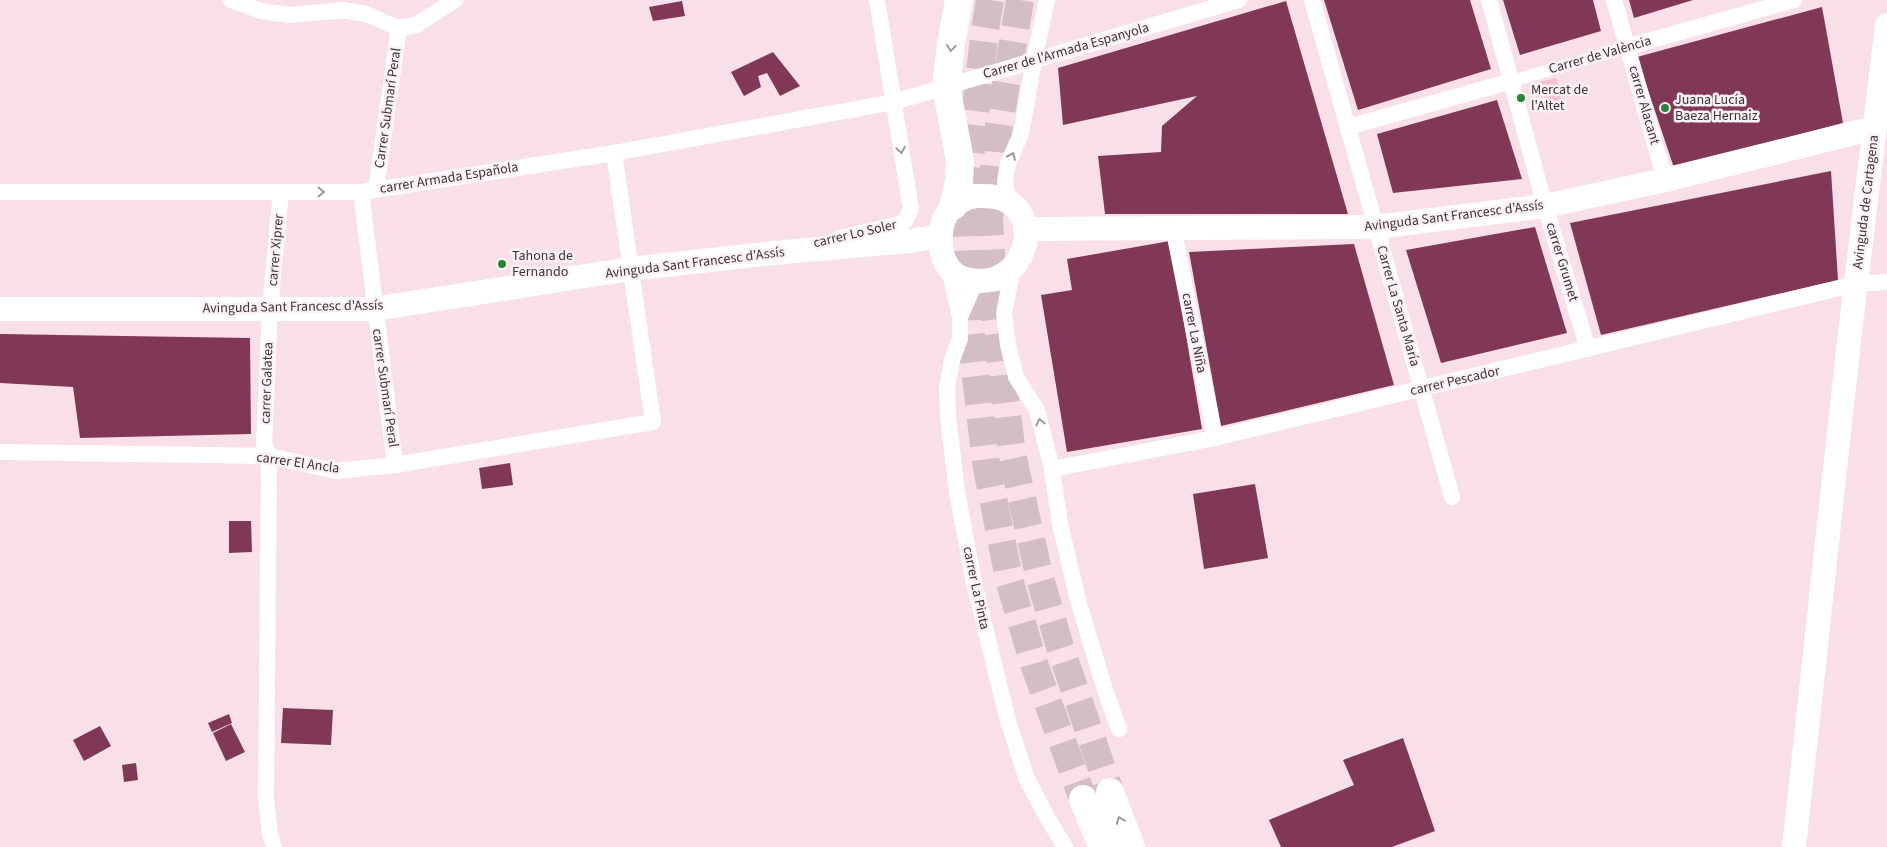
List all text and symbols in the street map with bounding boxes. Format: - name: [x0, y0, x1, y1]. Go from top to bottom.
- street label: Carrer de l'Armada Espanyola: [981, 18, 1151, 84]
- street label: Carrer de València: [1546, 31, 1654, 79]
- one-way arrow: [946, 44, 957, 52]
- street label: Carrer Submarí Peral: [370, 46, 406, 170]
- street label: carrer Alacant: [1623, 63, 1665, 147]
- place label: Mercat de l'Altet: [1531, 80, 1588, 116]
- place label: Juana Lucía Baeza Hernaiz: [1675, 90, 1758, 126]
- marker: Mercat de l'Altet: [1515, 92, 1527, 104]
- marker: Juana Lucía Baeza Hernaiz: [1659, 102, 1671, 114]
- street label: Avinguda de Cartagena: [1848, 134, 1884, 270]
- one-way arrow: [896, 145, 906, 154]
- one-way arrow: [1005, 152, 1016, 161]
- street label: carrer Armada Española: [378, 157, 520, 199]
- one-way arrow: [318, 187, 325, 197]
- street label: Avinguda Sant Francesc d’Assís: [1363, 195, 1545, 237]
- street label: carrer Xiprer: [263, 213, 289, 287]
- street label: carrer Lo Soler: [811, 215, 899, 253]
- street label: carrer Grumet: [1540, 220, 1584, 304]
- street label: Avinguda Sant Francesc d'Assís: [604, 242, 786, 284]
- street label: Carrer La Santa María: [1371, 243, 1425, 369]
- place label: Tahona de Fernando: [512, 246, 573, 282]
- marker: Tahona de Fernando: [496, 258, 508, 270]
- street label: carrer La Niña: [1176, 291, 1212, 375]
- street label: Avinguda Sant Francesc d'Assís: [203, 295, 384, 319]
- street label: carrer Submarí Peral: [367, 327, 403, 449]
- street label: carrer Galatea: [256, 342, 278, 424]
- street label: carrer Pescador: [1408, 361, 1502, 401]
- one-way arrow: [1035, 417, 1046, 426]
- street label: carrer El Ancla: [255, 447, 341, 479]
- street label: carrer La Pinta: [957, 545, 995, 631]
- one-way arrow: [1116, 816, 1126, 824]

